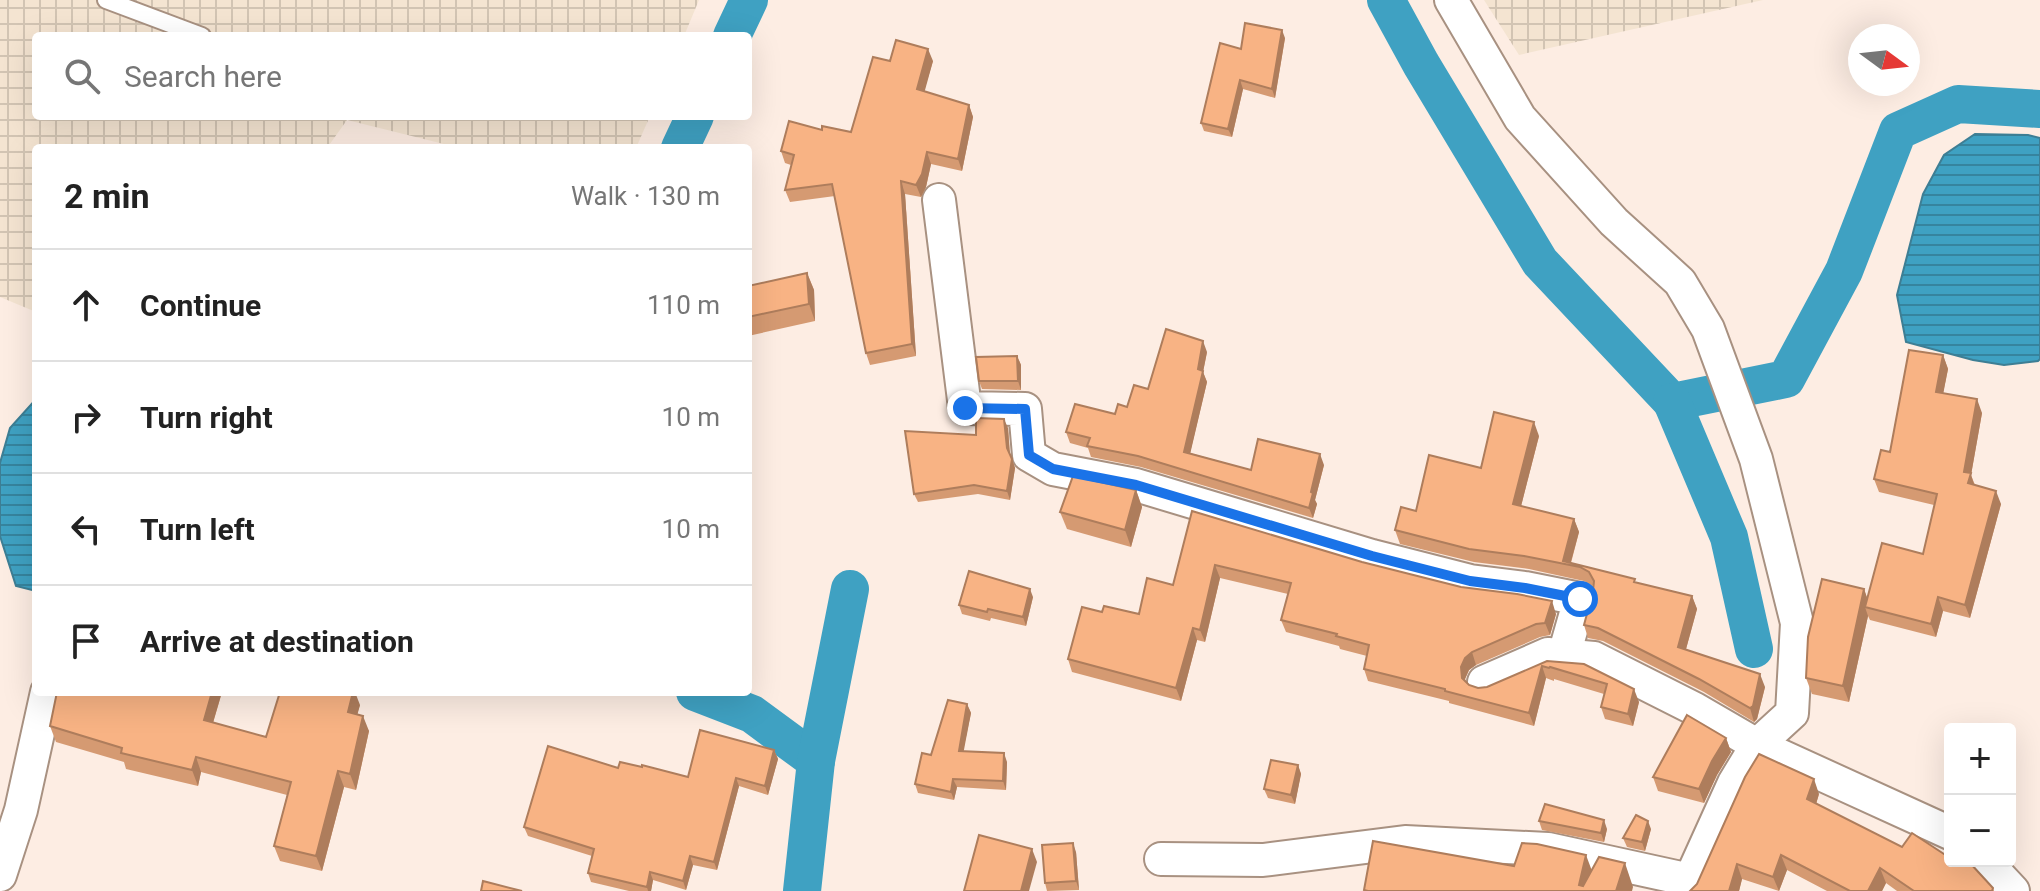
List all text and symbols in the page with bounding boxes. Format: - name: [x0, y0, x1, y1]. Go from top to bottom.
- north arrow: [1848, 24, 1920, 96]
- search box: [32, 32, 752, 120]
- icon: search: [60, 54, 104, 98]
- text: Search here: [124, 59, 282, 94]
- text: 2 min: [64, 176, 149, 216]
- text: Walk · 130 m: [571, 181, 720, 211]
- icon: ahead: [64, 283, 108, 327]
- text: Continue: [140, 288, 261, 323]
- text: 110 m: [647, 290, 720, 320]
- route end: [947, 390, 983, 426]
- icon: right: [64, 395, 108, 439]
- text: Turn right: [140, 400, 273, 435]
- text: 10 m: [662, 402, 720, 432]
- icon: left: [64, 507, 108, 551]
- text: Turn left: [140, 512, 255, 547]
- text: 10 m: [662, 514, 720, 544]
- route start: [1562, 581, 1598, 617]
- icon: arrive: [64, 619, 108, 663]
- text: Arrive at destination: [140, 624, 414, 659]
- map controls: [1944, 723, 2016, 867]
- button: +: [1944, 723, 2016, 795]
- button: −: [1944, 795, 2016, 867]

